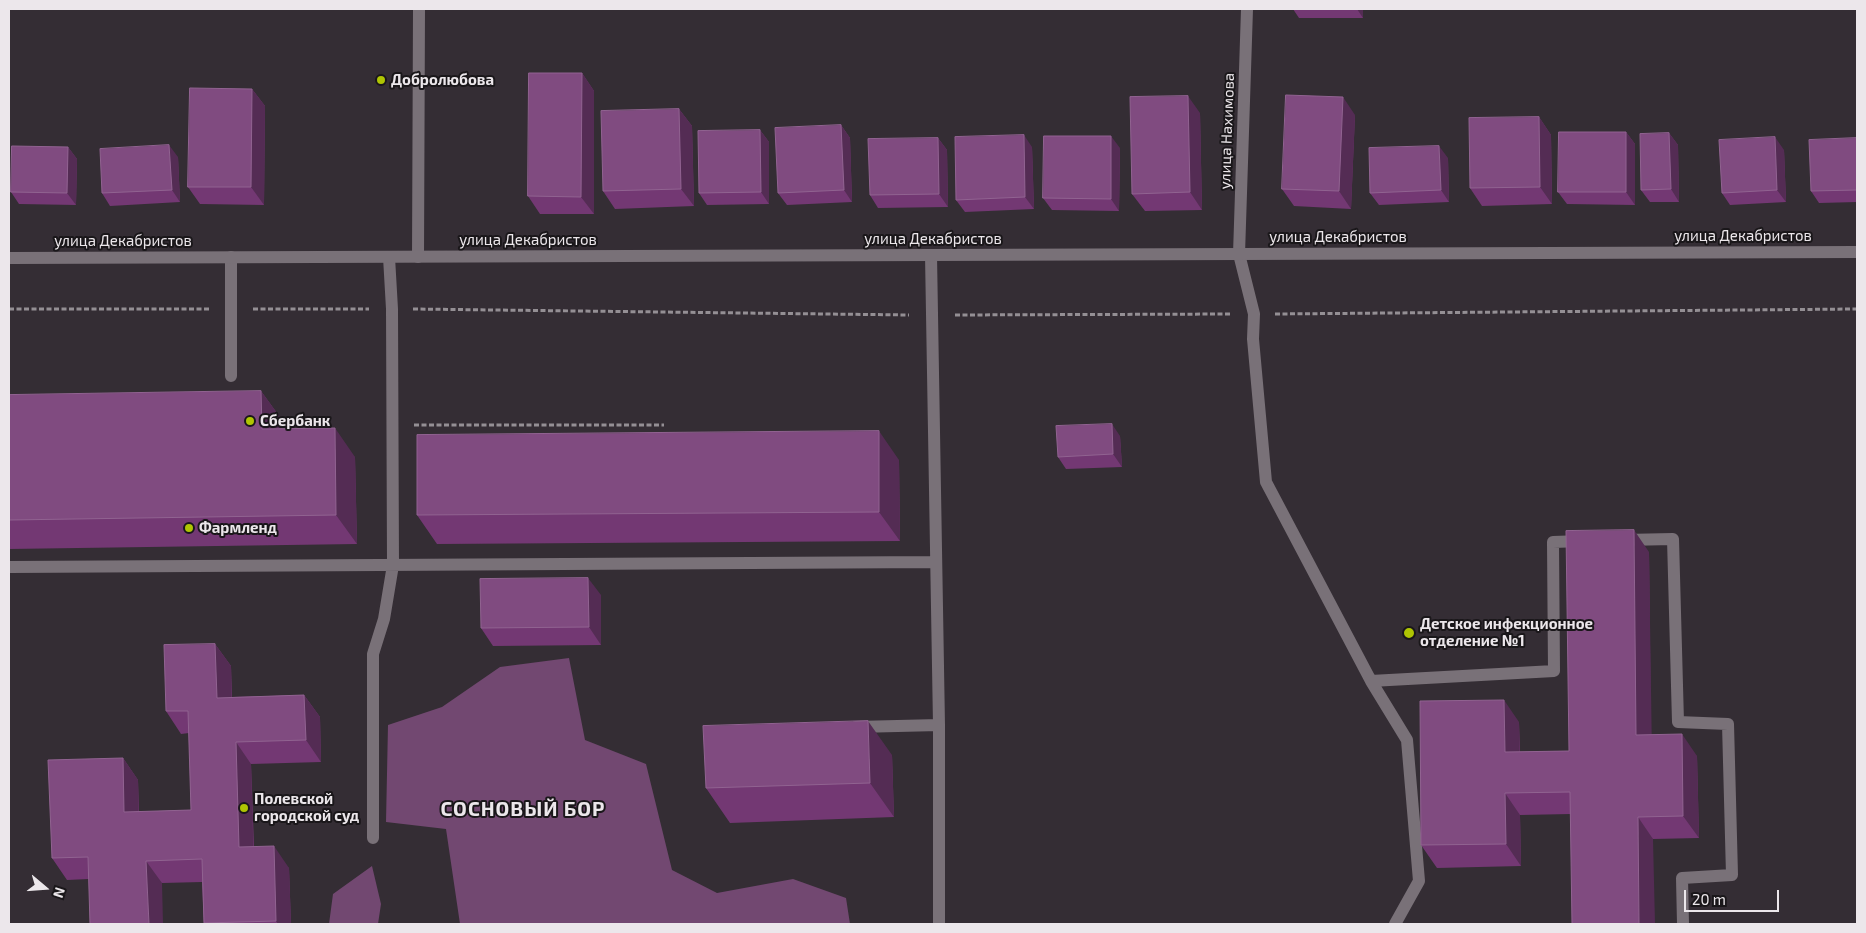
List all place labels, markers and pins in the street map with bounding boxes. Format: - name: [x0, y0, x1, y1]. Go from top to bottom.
- place label: Добролюбова: [391, 71, 494, 89]
- marker: Добролюбова: [375, 74, 387, 86]
- place label: Сбербанк: [260, 412, 330, 430]
- marker: Сбербанк: [244, 415, 256, 427]
- place label: Фармленд: [199, 519, 277, 537]
- marker: Фармленд: [183, 522, 195, 534]
- place label: Детское инфекционное отделение №1: [1420, 615, 1593, 650]
- marker: Детское инфекционное отделение №1: [1402, 626, 1416, 640]
- place label: Полевской городской суд: [254, 790, 359, 825]
- marker: Полевской городской суд: [238, 802, 250, 814]

